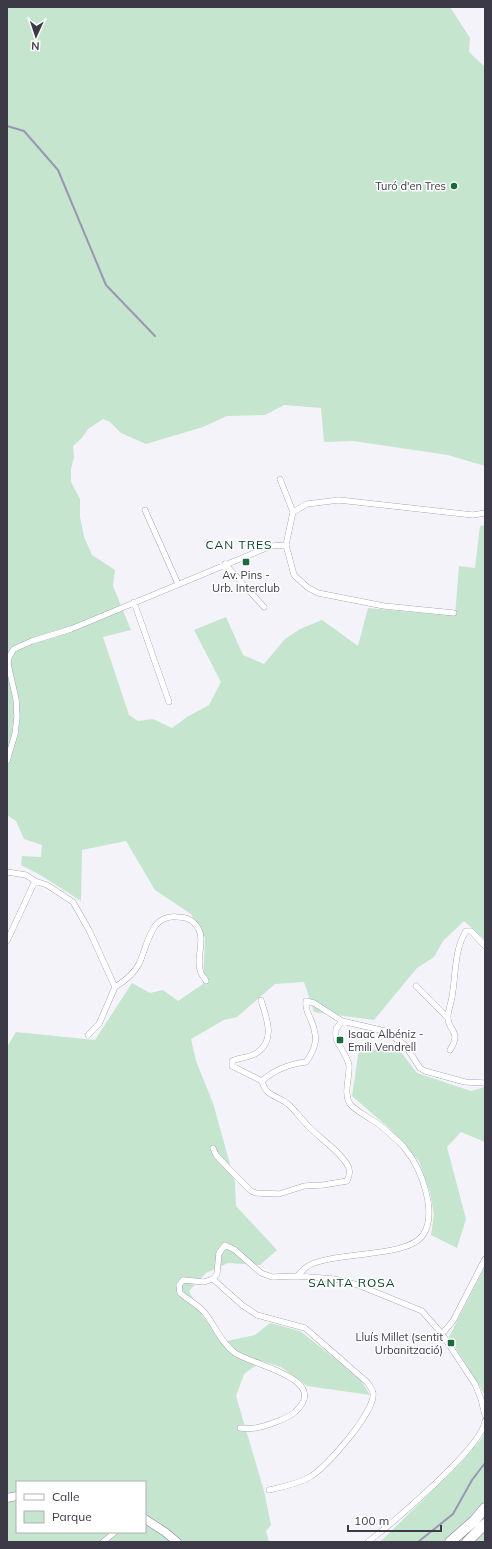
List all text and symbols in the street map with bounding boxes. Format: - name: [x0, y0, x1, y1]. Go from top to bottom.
- north arrow: [16, 16, 56, 56]
- text: N: [31, 39, 40, 53]
- place label: Turó d'en Tres: [375, 179, 446, 193]
- marker: Turó d'en Tres: [449, 181, 459, 191]
- district label: CAN TRES: [206, 537, 272, 552]
- marker: Av. Pins - Urb. Interclub: [241, 557, 251, 567]
- place label: Av. Pins - Urb. Interclub: [212, 568, 280, 595]
- place label: Isaac Albéniz - Emili Vendrell: [348, 1027, 423, 1054]
- marker: Isaac Albéniz - Emili Vendrell: [335, 1035, 345, 1045]
- district label: SANTA ROSA: [308, 1275, 396, 1290]
- place label: Lluís Millet (sentit Urbanització): [355, 1330, 443, 1357]
- marker: Lluís Millet (sentit Urbanització): [446, 1338, 456, 1348]
- legend: [16, 1481, 146, 1533]
- text: Calle: [52, 1489, 79, 1504]
- scale bar: [348, 1507, 441, 1533]
- text: Parque: [52, 1509, 92, 1524]
- text: 100 m: [354, 1513, 389, 1528]

